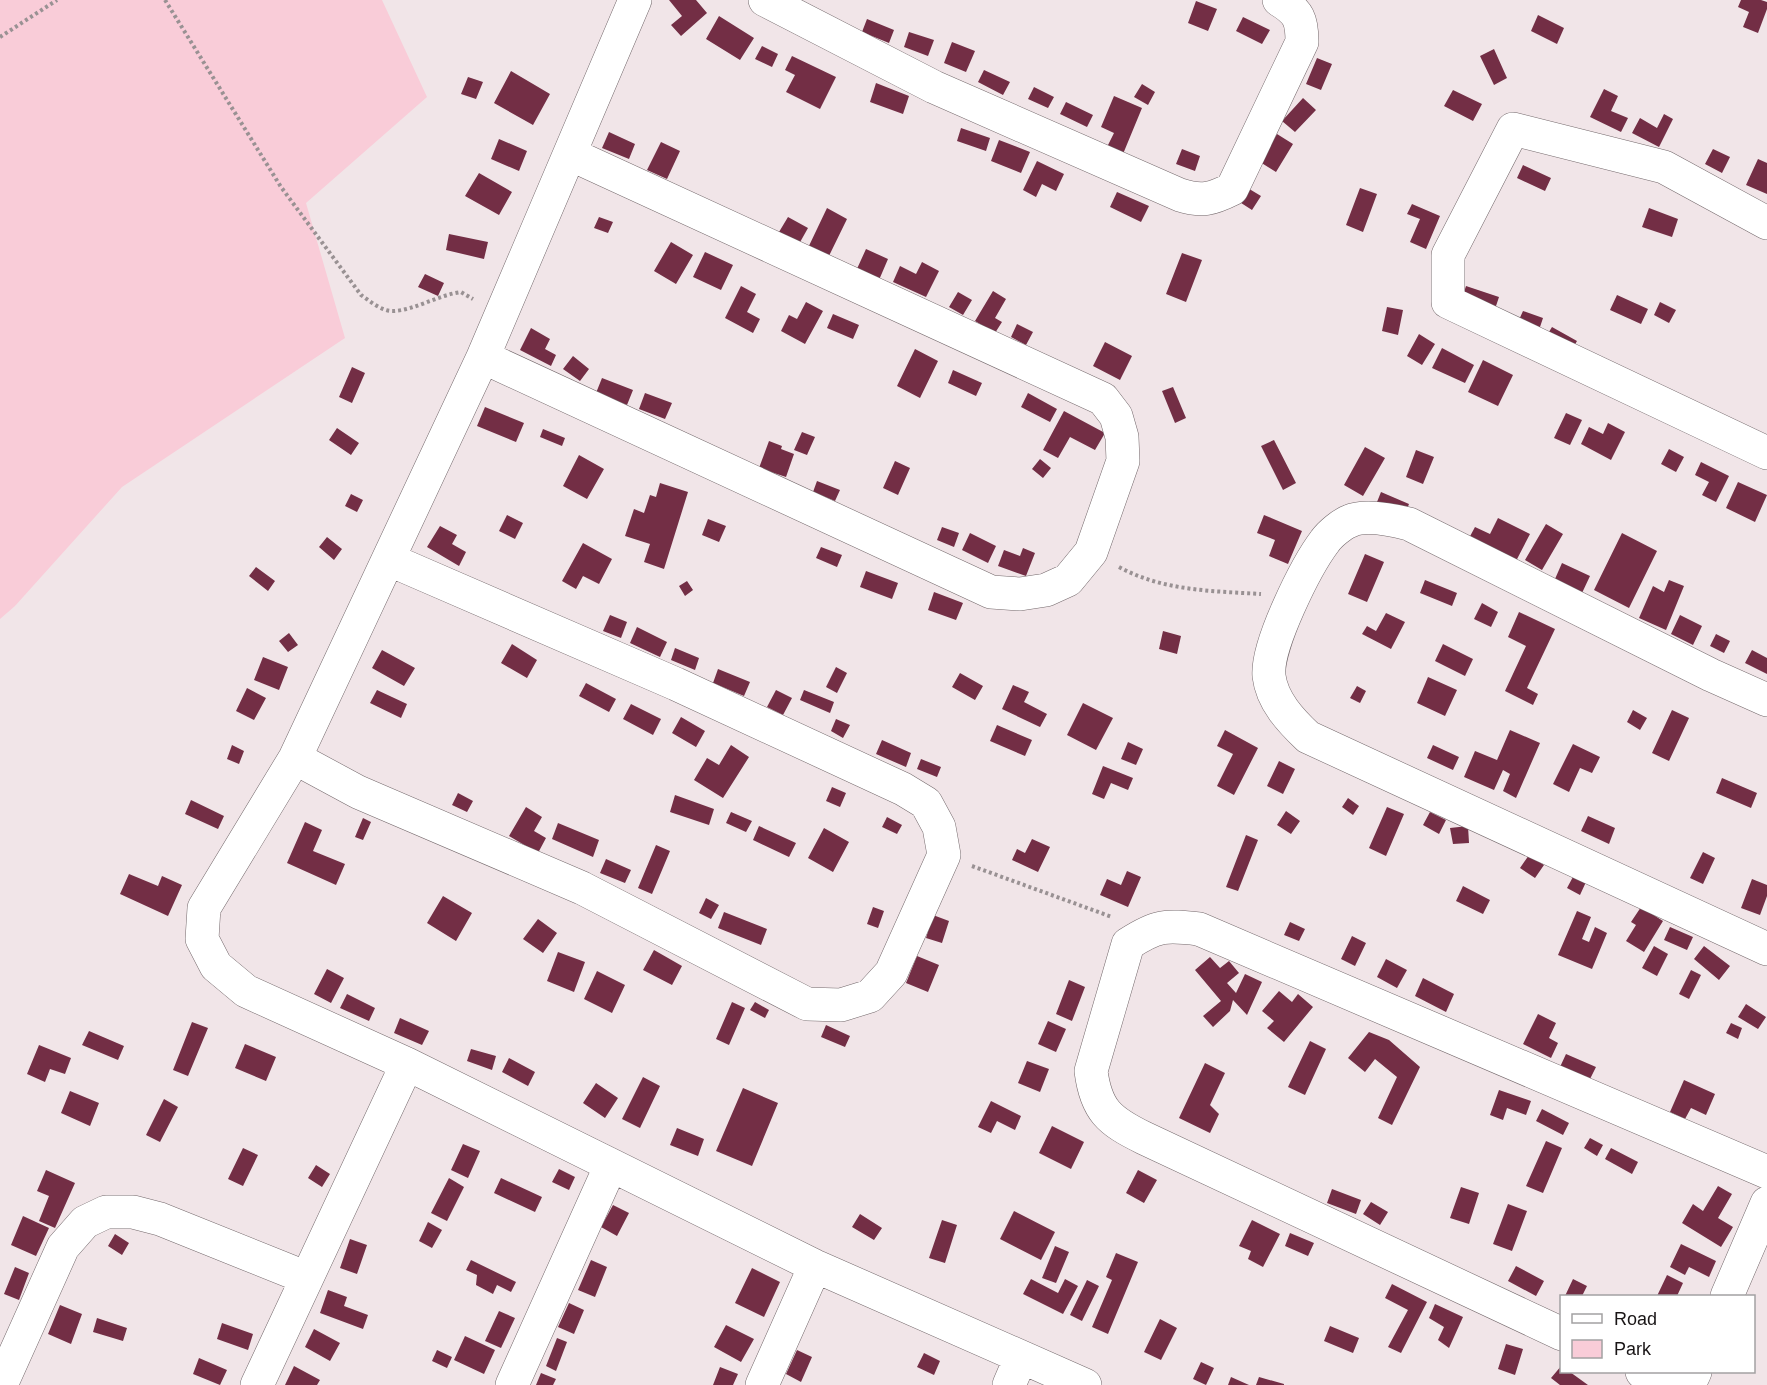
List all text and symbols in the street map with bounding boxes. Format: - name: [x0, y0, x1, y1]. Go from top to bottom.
- legend: [1560, 1295, 1755, 1373]
- text: Road: [1614, 1309, 1657, 1329]
- text: Park: [1614, 1339, 1652, 1359]

